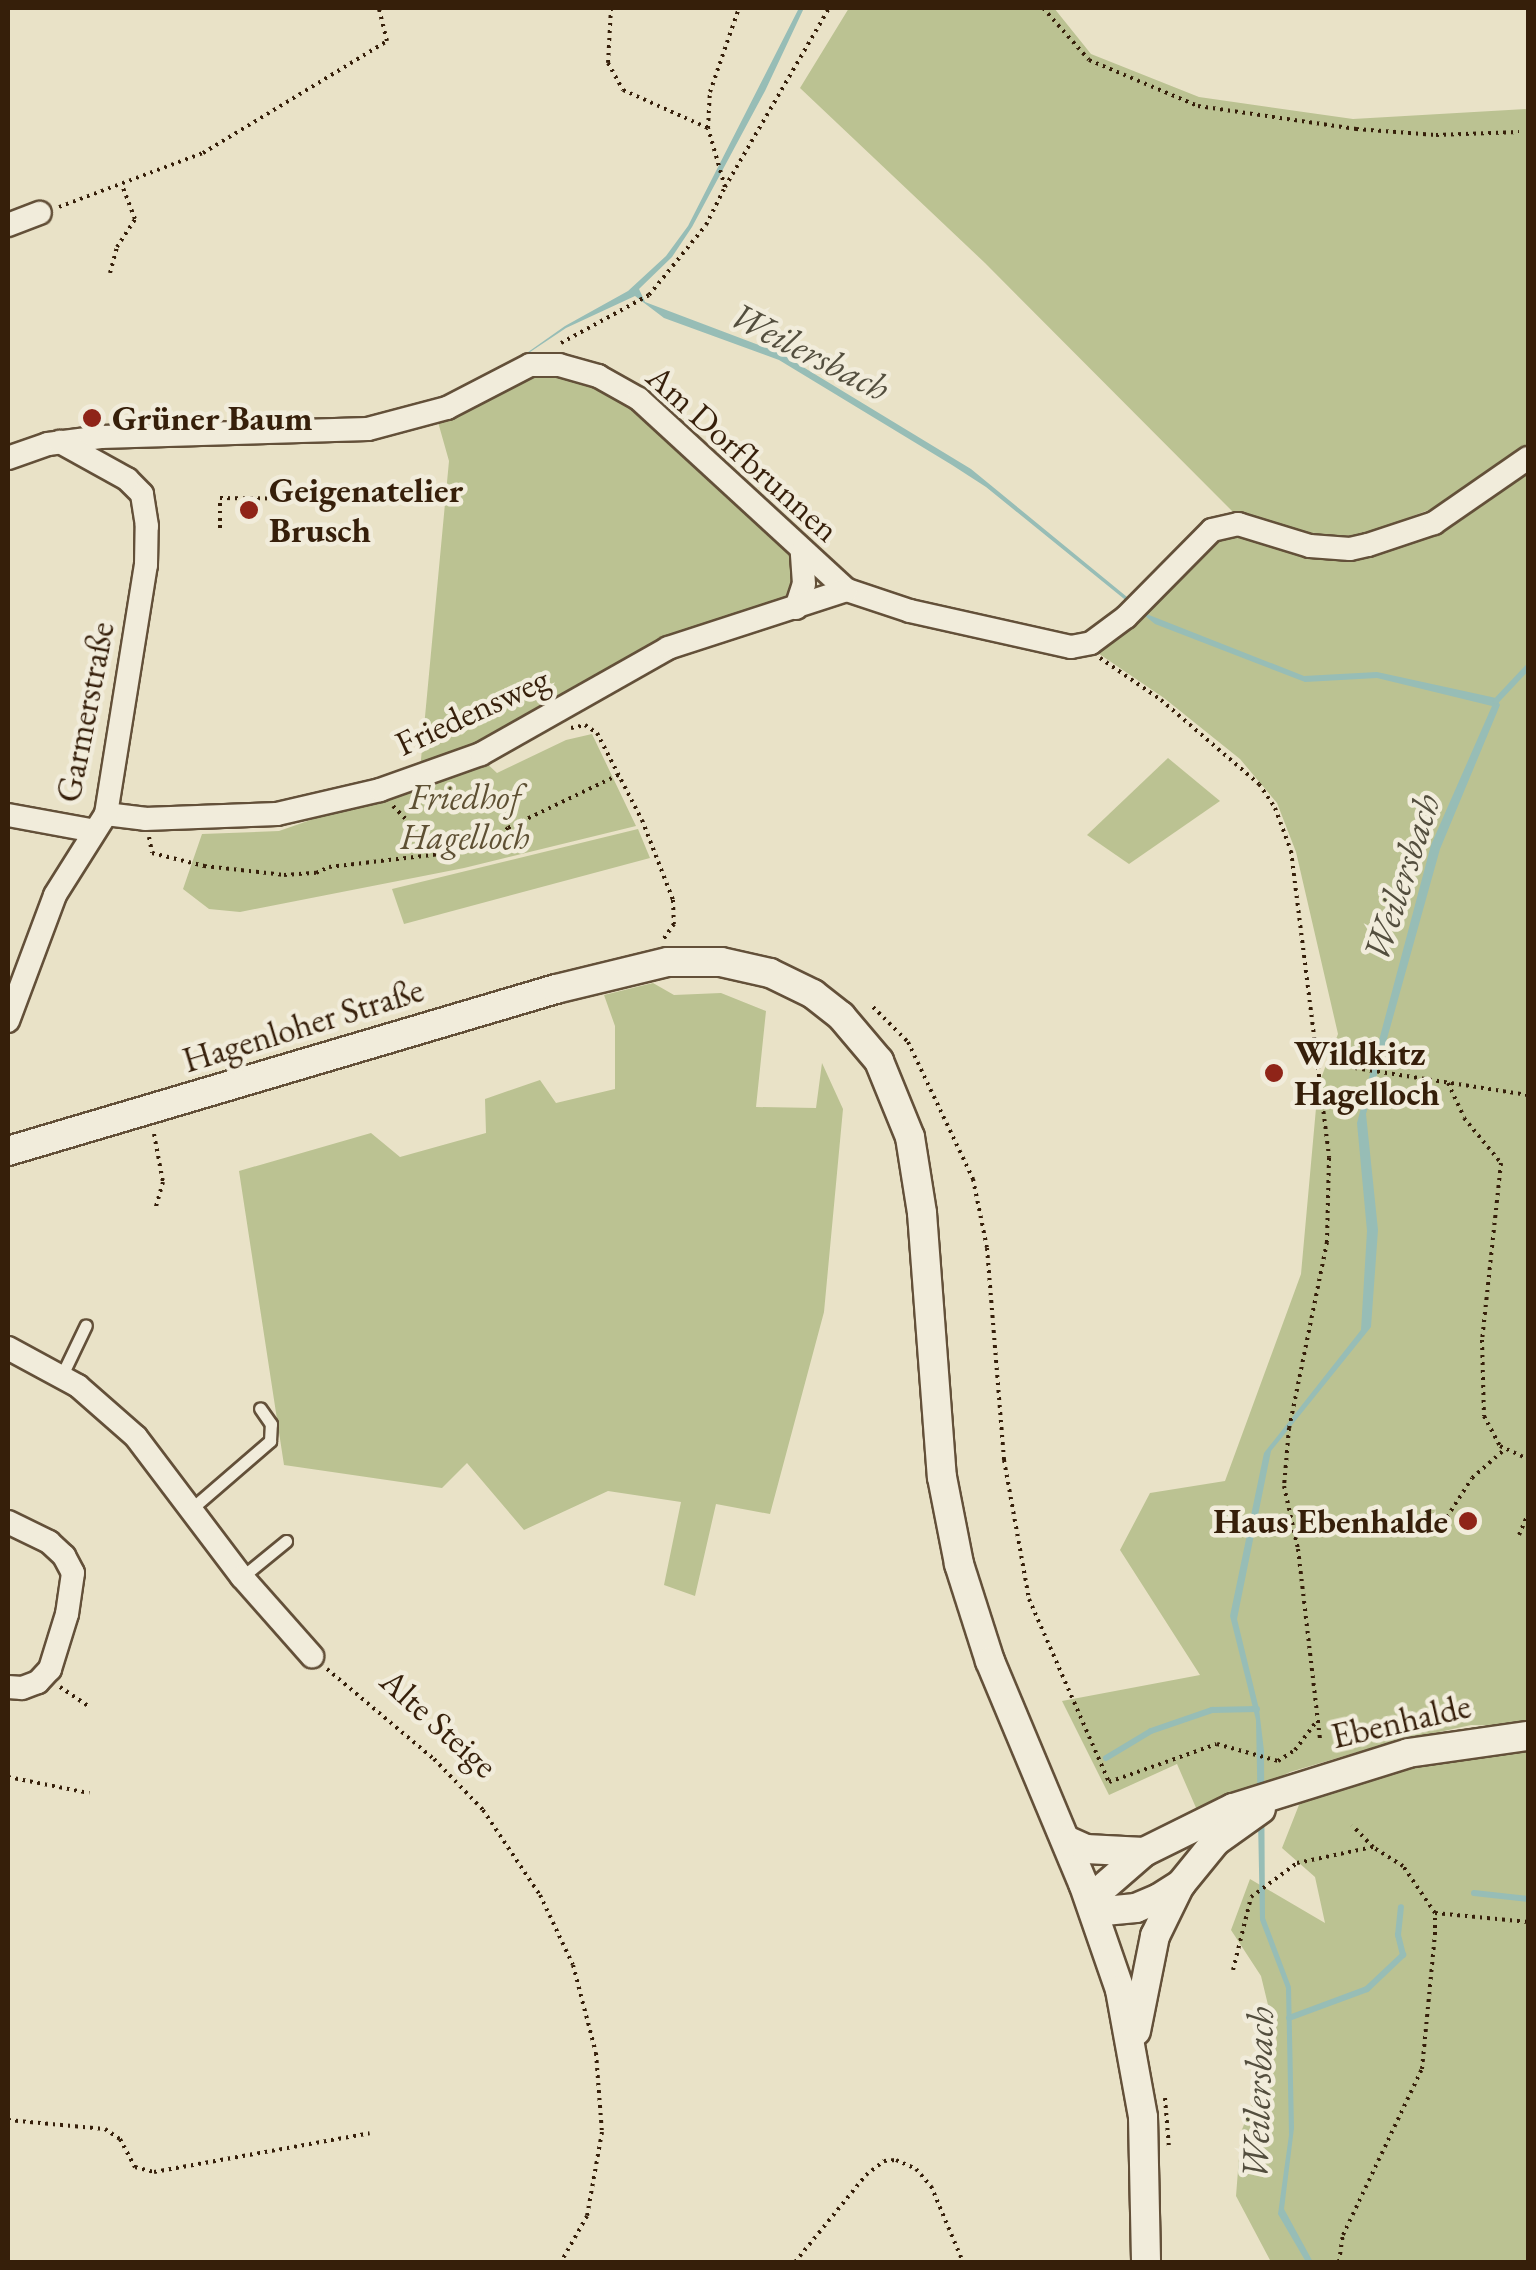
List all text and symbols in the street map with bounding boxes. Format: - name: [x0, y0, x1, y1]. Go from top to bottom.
- water label: Weilersbach: [723, 291, 897, 411]
- street label: Am Dorfbrunnen: [638, 356, 848, 550]
- place label: Grüner Baum: [112, 397, 312, 439]
- marker: Grüner Baum: [81, 407, 103, 429]
- place label: Geigenatelier Brusch: [269, 469, 463, 551]
- marker: Geigenatelier Brusch: [238, 499, 260, 521]
- street label: Garmerstraße: [47, 618, 123, 806]
- street label: Friedensweg: [389, 657, 555, 765]
- park label: Friedhof Hagelloch: [400, 776, 530, 858]
- water label: Weilersbach: [1353, 788, 1449, 966]
- street label: Hagenloher Straße: [178, 968, 428, 1082]
- place label: Wildkitz Hagelloch: [1294, 1032, 1440, 1114]
- marker: Wildkitz Hagelloch: [1263, 1062, 1285, 1084]
- place label: Haus Ebenhalde: [1213, 1500, 1448, 1542]
- marker: Haus Ebenhalde: [1457, 1510, 1479, 1532]
- street label: Alte Steige: [372, 1660, 506, 1786]
- street label: Ebenhalde: [1327, 1685, 1475, 1757]
- water label: Weilersbach: [1231, 2006, 1283, 2180]

